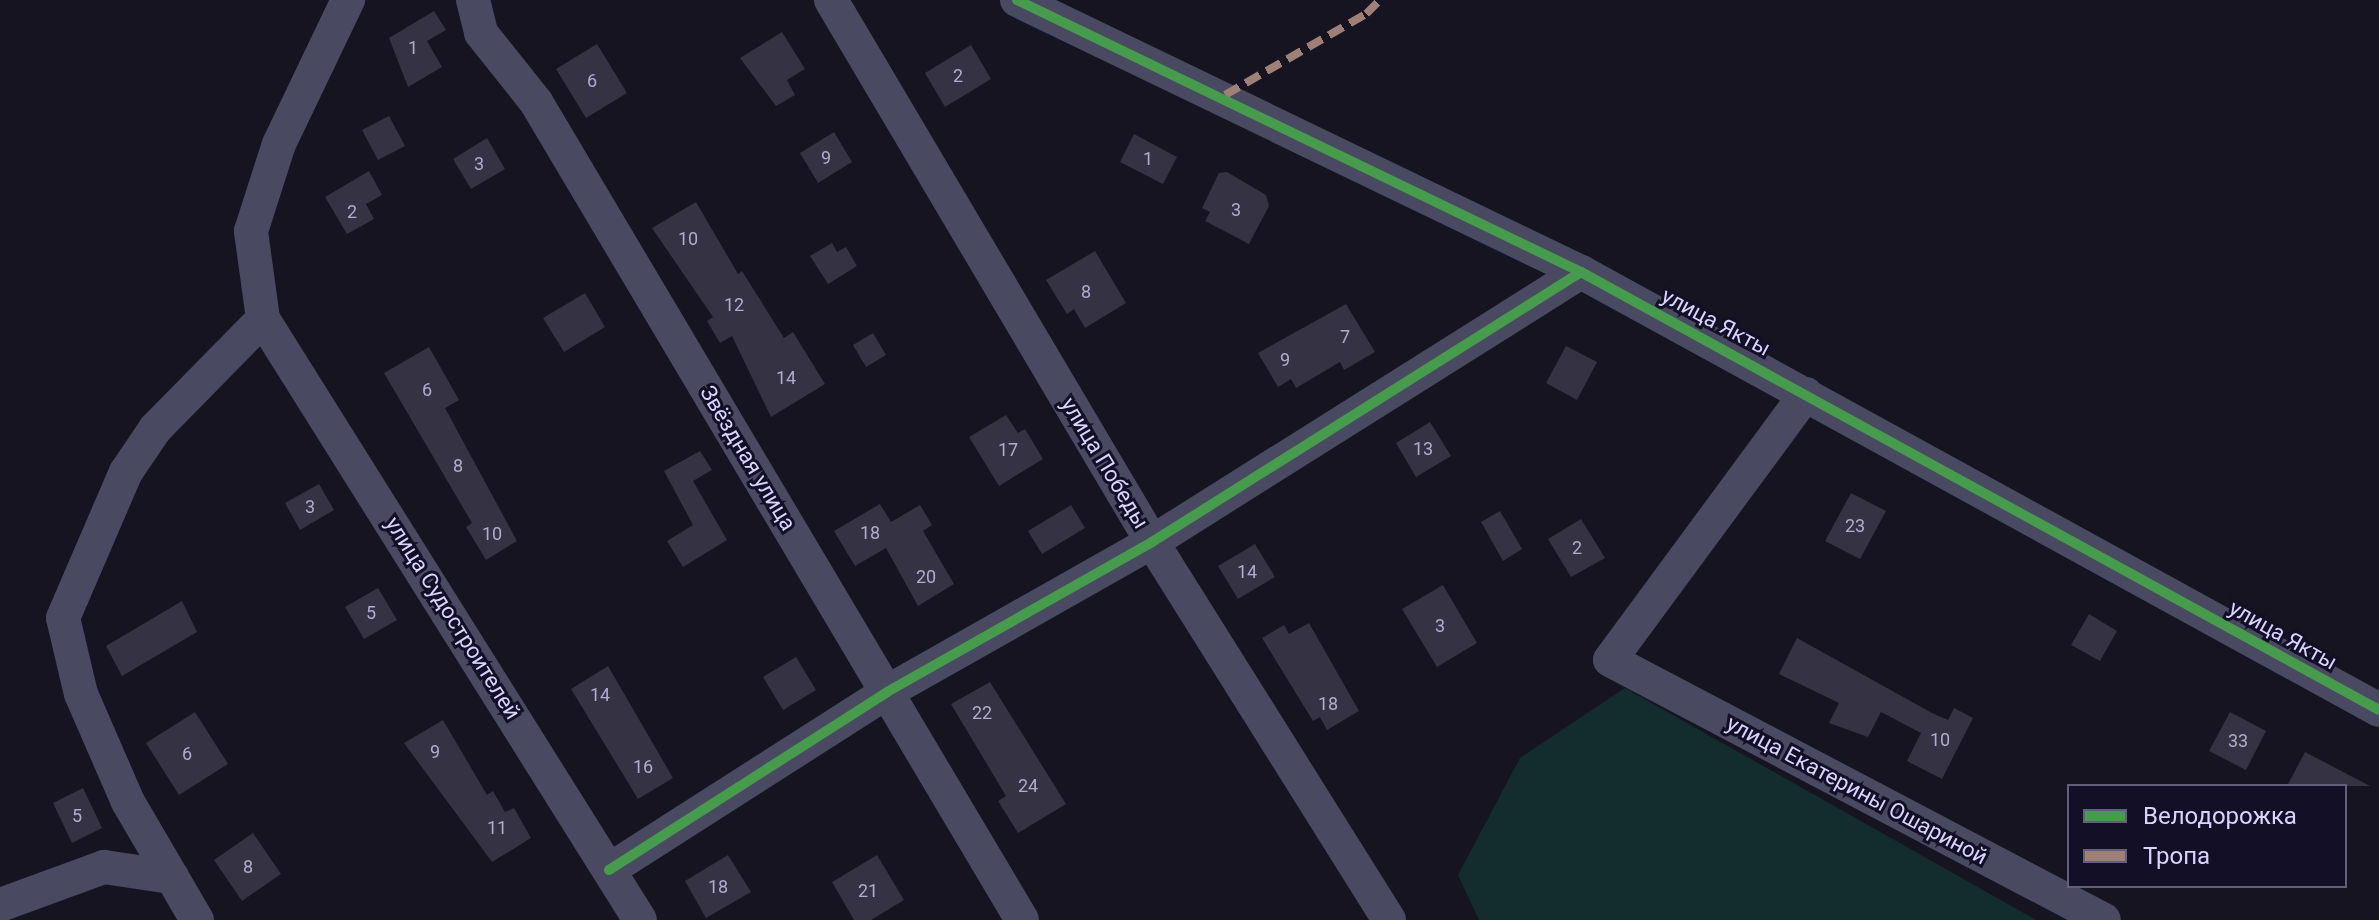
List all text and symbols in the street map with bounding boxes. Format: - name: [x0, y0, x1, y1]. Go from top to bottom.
- house number: 1: [408, 37, 418, 59]
- house number: 2: [953, 65, 963, 87]
- house number: 6: [587, 70, 597, 92]
- house number: 9: [821, 147, 831, 169]
- house number: 1: [1143, 148, 1153, 170]
- house number: 3: [474, 153, 484, 175]
- house number: 3: [1231, 199, 1241, 221]
- house number: 2: [347, 201, 357, 223]
- house number: 10: [678, 228, 698, 250]
- house number: 8: [1081, 281, 1091, 303]
- street label: улица Якты: [1657, 282, 1775, 362]
- house number: 12: [724, 294, 744, 316]
- house number: 7: [1340, 326, 1350, 348]
- house number: 9: [1280, 349, 1290, 371]
- house number: 14: [776, 367, 796, 389]
- house number: 6: [422, 379, 432, 401]
- street label: Звёздная улица: [694, 381, 802, 535]
- street label: улица Победы: [1055, 393, 1155, 533]
- house number: 13: [1413, 438, 1433, 460]
- house number: 17: [998, 439, 1018, 461]
- house number: 8: [453, 455, 463, 477]
- house number: 3: [305, 496, 315, 518]
- street label: улица Судостроителей: [380, 512, 526, 724]
- house number: 23: [1845, 515, 1865, 537]
- house number: 18: [860, 522, 880, 544]
- house number: 10: [482, 523, 502, 545]
- house number: 2: [1572, 537, 1582, 559]
- house number: 14: [1237, 561, 1257, 583]
- house number: 20: [916, 566, 936, 588]
- street label: улица Якты: [2224, 595, 2342, 675]
- house number: 5: [366, 602, 376, 624]
- house number: 3: [1435, 615, 1445, 637]
- house number: 14: [590, 684, 610, 706]
- house number: 18: [1318, 693, 1338, 715]
- house number: 22: [972, 702, 992, 724]
- street label: улица Екатерины Ошариной: [1722, 710, 1992, 870]
- house number: 10: [1930, 729, 1950, 751]
- house number: 33: [2228, 730, 2248, 752]
- house number: 9: [430, 741, 440, 763]
- house number: 6: [182, 743, 192, 765]
- house number: 16: [633, 756, 653, 778]
- house number: 24: [1018, 775, 1038, 797]
- legend: [2067, 784, 2347, 888]
- text: Велодорожка: [2143, 802, 2297, 830]
- house number: 5: [72, 805, 82, 827]
- house number: 11: [487, 817, 507, 839]
- text: Тропа: [2143, 842, 2210, 870]
- house number: 8: [243, 856, 253, 878]
- house number: 18: [708, 876, 728, 898]
- house number: 21: [858, 880, 878, 902]

